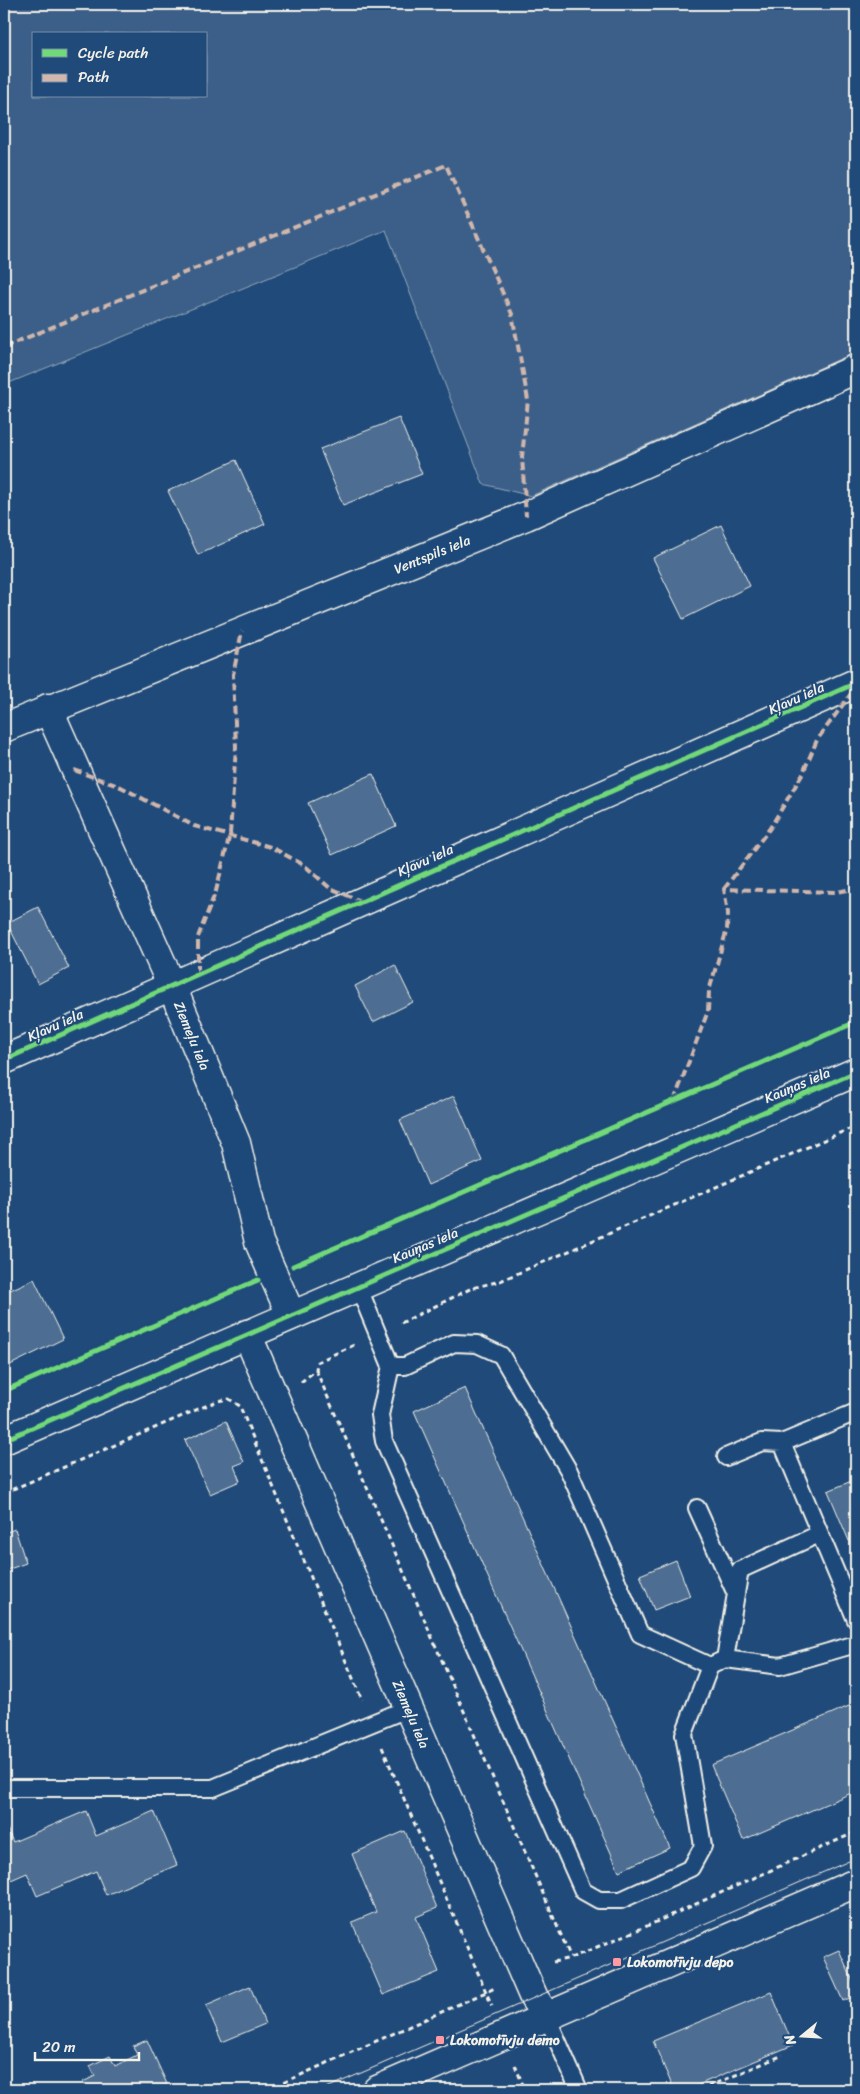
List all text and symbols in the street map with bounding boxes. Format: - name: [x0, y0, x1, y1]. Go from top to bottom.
- legend: [32, 32, 208, 98]
- text: Cycle path: [78, 40, 149, 66]
- text: Path: [78, 64, 109, 90]
- street label: Ventspils iela: [390, 528, 475, 581]
- street label: Kļavu iela: [764, 675, 829, 722]
- street label: Kļavu iela: [393, 837, 458, 884]
- street label: Ziemeļu iela: [166, 997, 217, 1074]
- street label: Kļavu iela: [23, 1002, 88, 1049]
- street label: Kauņas iela: [760, 1060, 834, 1111]
- street label: Kauņas iela: [388, 1220, 462, 1271]
- street label: Ziemeļu iela: [385, 1676, 437, 1753]
- place label: Lokomotīvju depo: [627, 1950, 733, 1975]
- marker: Lokomotīvju depo: [611, 1956, 623, 1968]
- north arrow: [778, 2012, 828, 2062]
- place label: Lokomotīvju demo: [450, 2028, 560, 2053]
- scale bar: [35, 2029, 139, 2061]
- text: N: [777, 2031, 804, 2049]
- text: 20 m: [42, 2034, 76, 2060]
- marker: Lokomotīvju demo: [434, 2034, 446, 2046]

